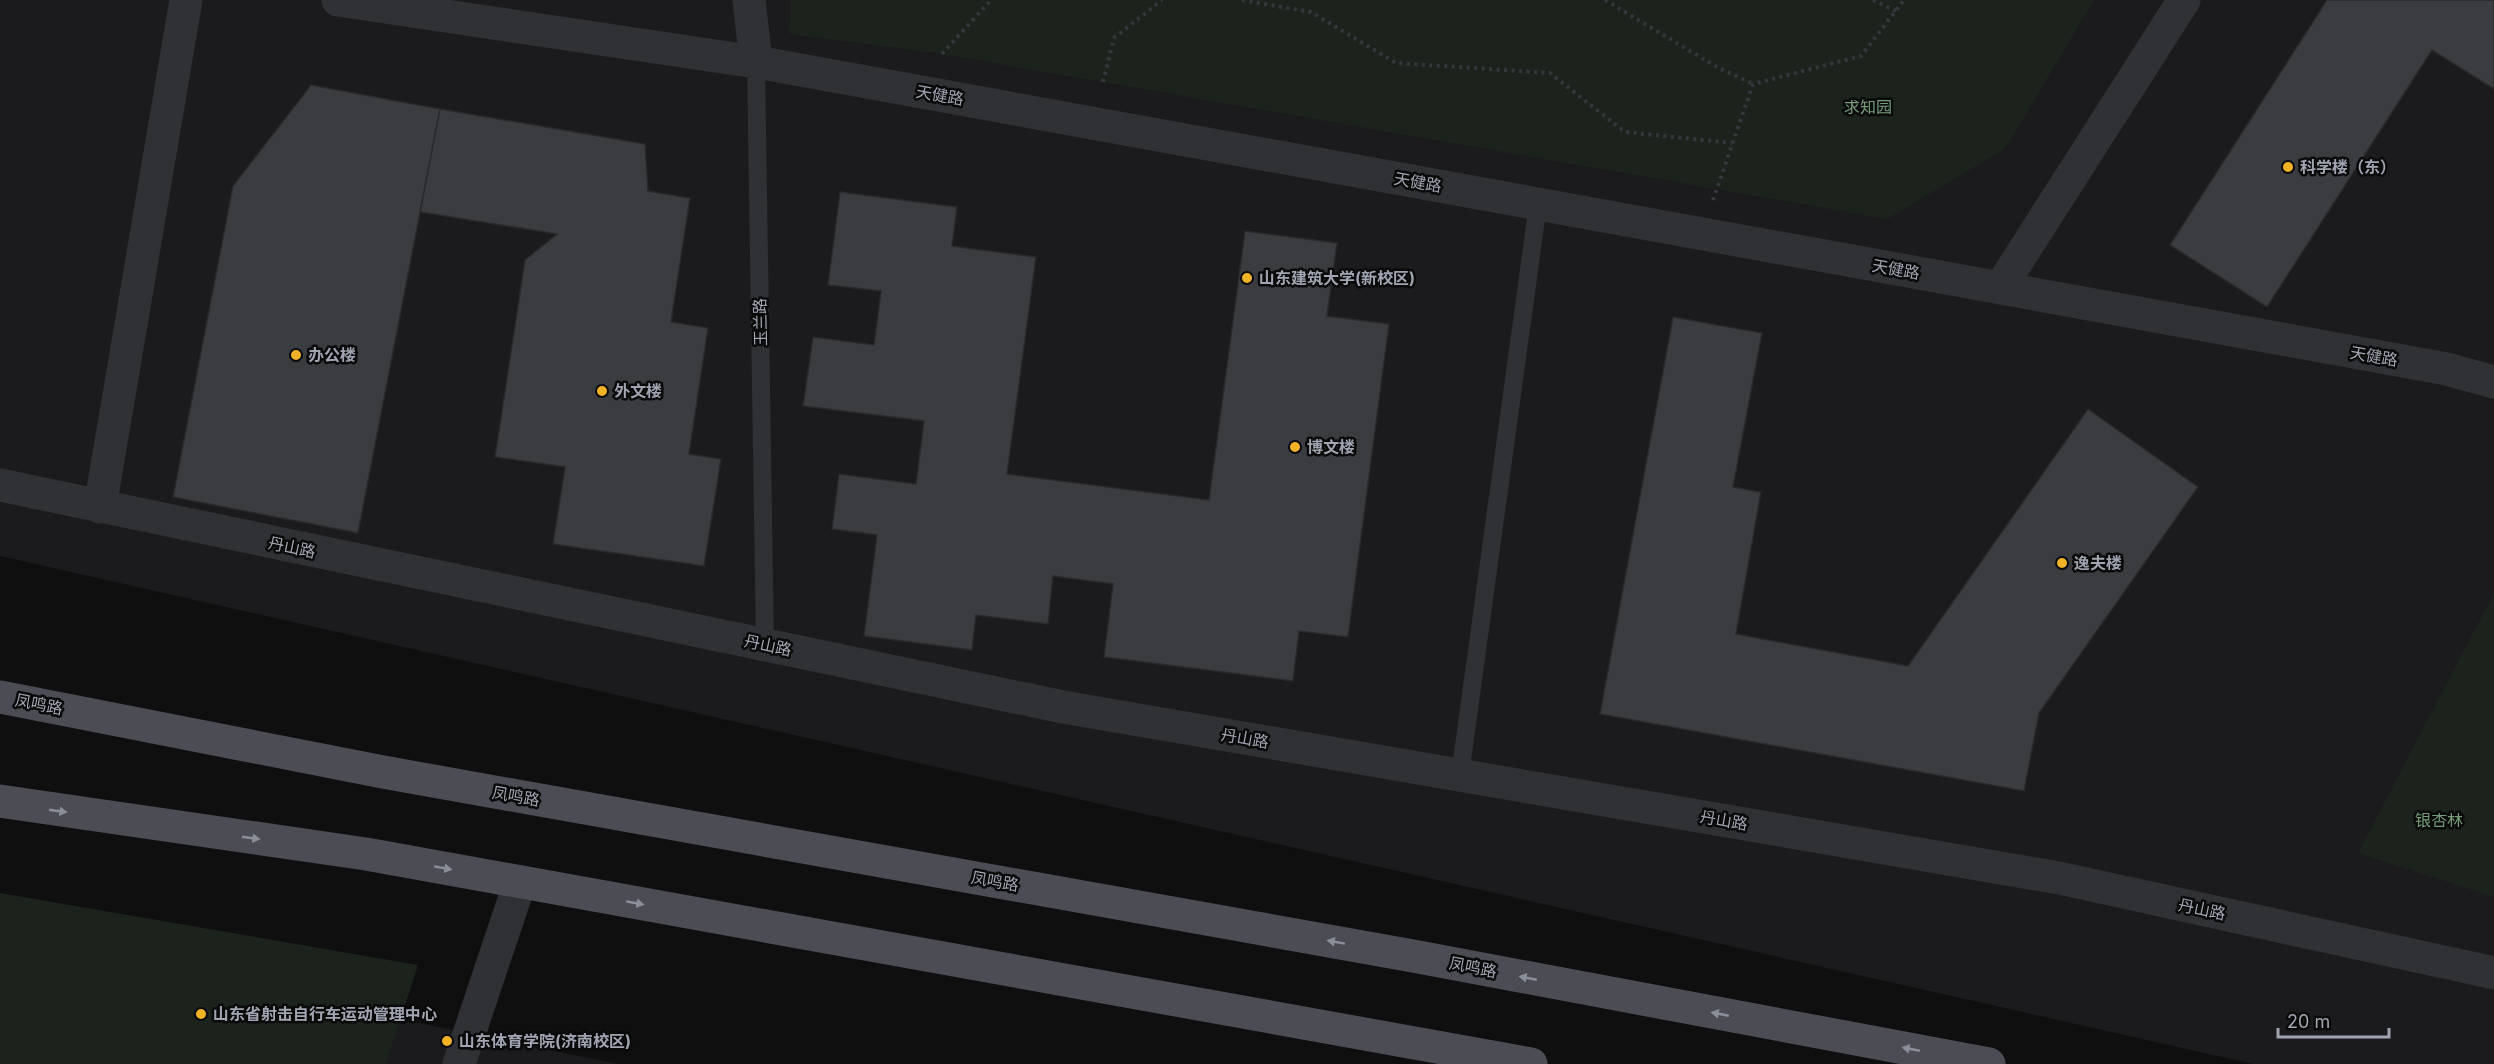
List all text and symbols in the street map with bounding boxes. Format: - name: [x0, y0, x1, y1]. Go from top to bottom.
- street label: 天健路: [915, 81, 965, 109]
- park label: 求知园: [1844, 97, 1892, 117]
- place label: 科学楼（东）: [2300, 157, 2396, 177]
- marker: 科学楼（东）: [2281, 160, 2295, 174]
- street label: 天健路: [1393, 168, 1443, 196]
- street label: 天健路: [1871, 255, 1921, 283]
- place label: 山东建筑大学(新校区): [1259, 268, 1415, 288]
- marker: 山东建筑大学(新校区): [1240, 271, 1254, 285]
- street label: 玉兰路: [750, 298, 770, 346]
- street label: 天健路: [2349, 342, 2399, 370]
- place label: 办公楼: [308, 345, 356, 365]
- marker: 办公楼: [289, 348, 303, 362]
- place label: 外文楼: [614, 381, 662, 401]
- marker: 外文楼: [595, 384, 609, 398]
- place label: 博文楼: [1307, 437, 1355, 457]
- marker: 博文楼: [1288, 440, 1302, 454]
- street label: 丹山路: [266, 532, 318, 562]
- place label: 逸夫楼: [2074, 553, 2122, 573]
- marker: 逸夫楼: [2055, 556, 2069, 570]
- street label: 丹山路: [742, 630, 794, 660]
- street label: 凤鸣路: [14, 690, 64, 718]
- street label: 丹山路: [1220, 724, 1270, 752]
- street label: 凤鸣路: [491, 782, 541, 810]
- one-way arrow: [48, 806, 67, 815]
- street label: 丹山路: [1699, 806, 1749, 834]
- park label: 银杏林: [2415, 810, 2463, 830]
- one-way arrow: [241, 833, 260, 842]
- one-way arrow: [434, 864, 453, 873]
- street label: 凤鸣路: [970, 867, 1020, 895]
- street label: 丹山路: [2176, 894, 2228, 924]
- one-way arrow: [626, 899, 645, 908]
- one-way arrow: [1326, 938, 1345, 947]
- street label: 凤鸣路: [1448, 953, 1498, 981]
- one-way arrow: [1518, 973, 1537, 982]
- scale bar: [2278, 1001, 2389, 1039]
- place label: 山东省射击自行车运动管理中心: [213, 1004, 437, 1024]
- marker: 山东省射击自行车运动管理中心: [194, 1007, 208, 1021]
- one-way arrow: [1710, 1009, 1729, 1018]
- text: 20 m: [2287, 1011, 2330, 1032]
- place label: 山东体育学院(济南校区): [459, 1031, 631, 1051]
- marker: 山东体育学院(济南校区): [440, 1034, 454, 1048]
- one-way arrow: [1902, 1044, 1921, 1053]

